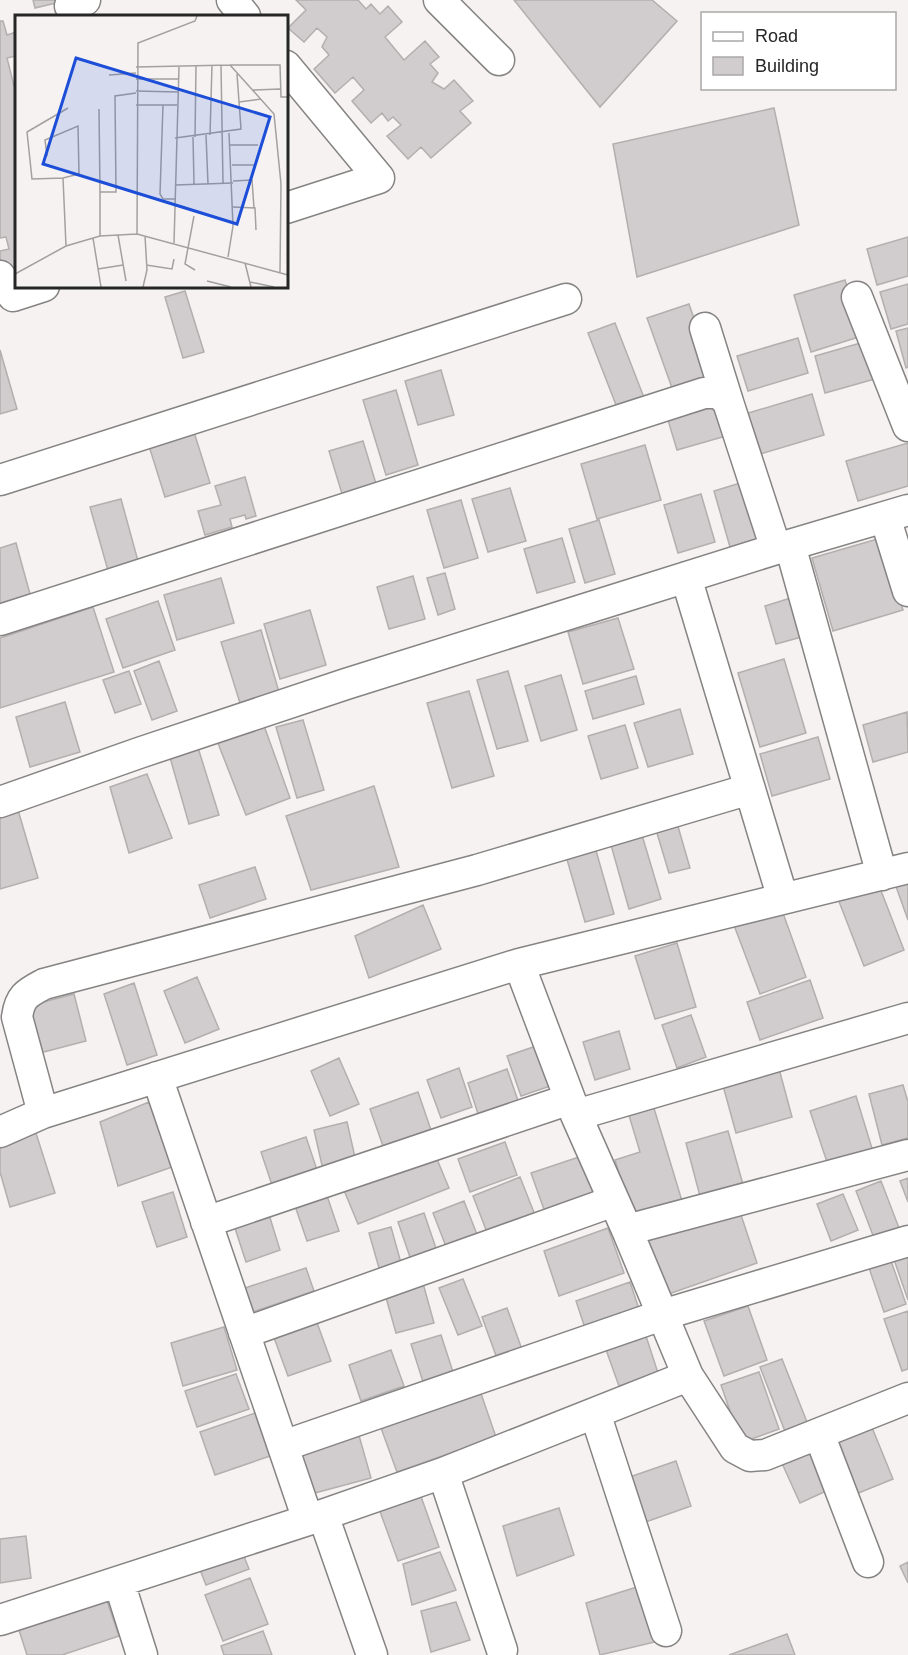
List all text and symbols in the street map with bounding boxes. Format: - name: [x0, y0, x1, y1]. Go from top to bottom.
- legend: [701, 12, 896, 90]
- inset map: [15, 15, 288, 288]
- text: Road: [755, 26, 798, 46]
- text: Building: [755, 56, 819, 76]

